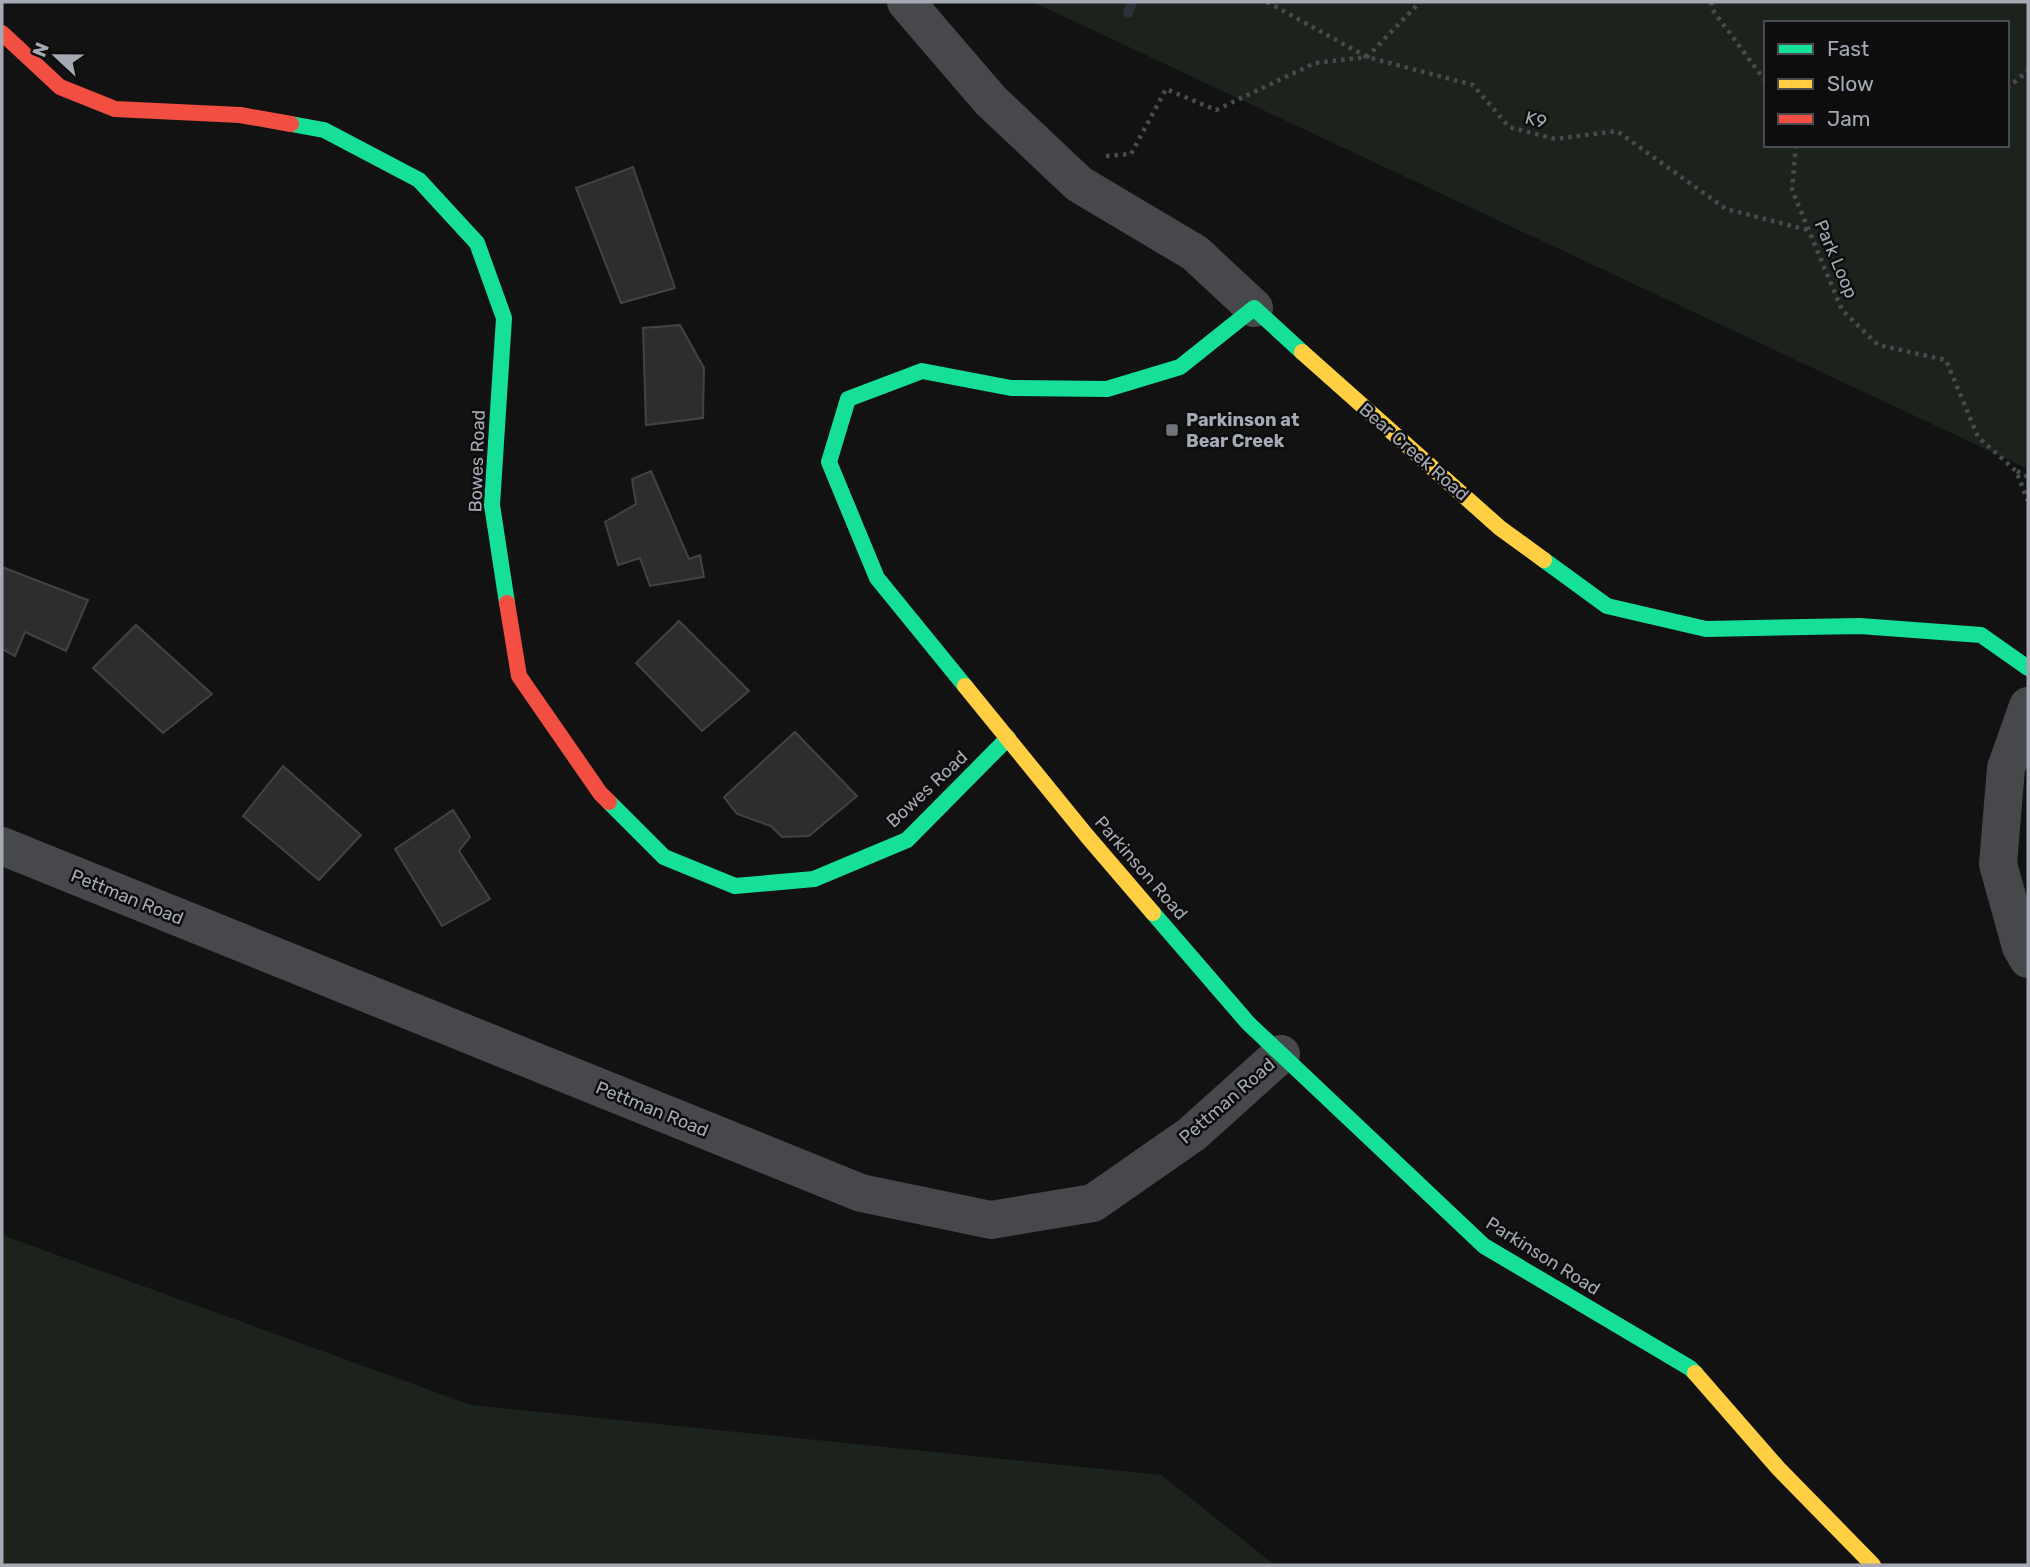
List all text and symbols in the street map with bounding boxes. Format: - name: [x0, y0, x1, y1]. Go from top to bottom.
- north arrow: [21, 21, 91, 91]
- legend: [1764, 21, 2009, 147]
- text: Fast: [1827, 36, 1869, 61]
- text: N: [27, 39, 54, 60]
- text: Slow: [1827, 71, 1874, 96]
- text: Jam: [1827, 106, 1871, 131]
- street label: K9: [1523, 107, 1549, 133]
- street label: Park Loop: [1810, 216, 1862, 302]
- street label: Bear Creek Road: [1355, 398, 1473, 506]
- street label: Bowes Road: [464, 409, 490, 513]
- place label: Parkinson at Bear Creek: [1186, 409, 1299, 452]
- marker: Parkinson at Bear Creek: [1164, 422, 1180, 438]
- street label: Bowes Road: [882, 746, 972, 832]
- street label: Parkinson Road: [1090, 812, 1192, 924]
- street label: Pettman Road: [68, 864, 186, 930]
- street label: Pettman Road: [1175, 1054, 1279, 1148]
- street label: Pettman Road: [593, 1076, 711, 1142]
- street label: Parkinson Road: [1482, 1212, 1604, 1300]

